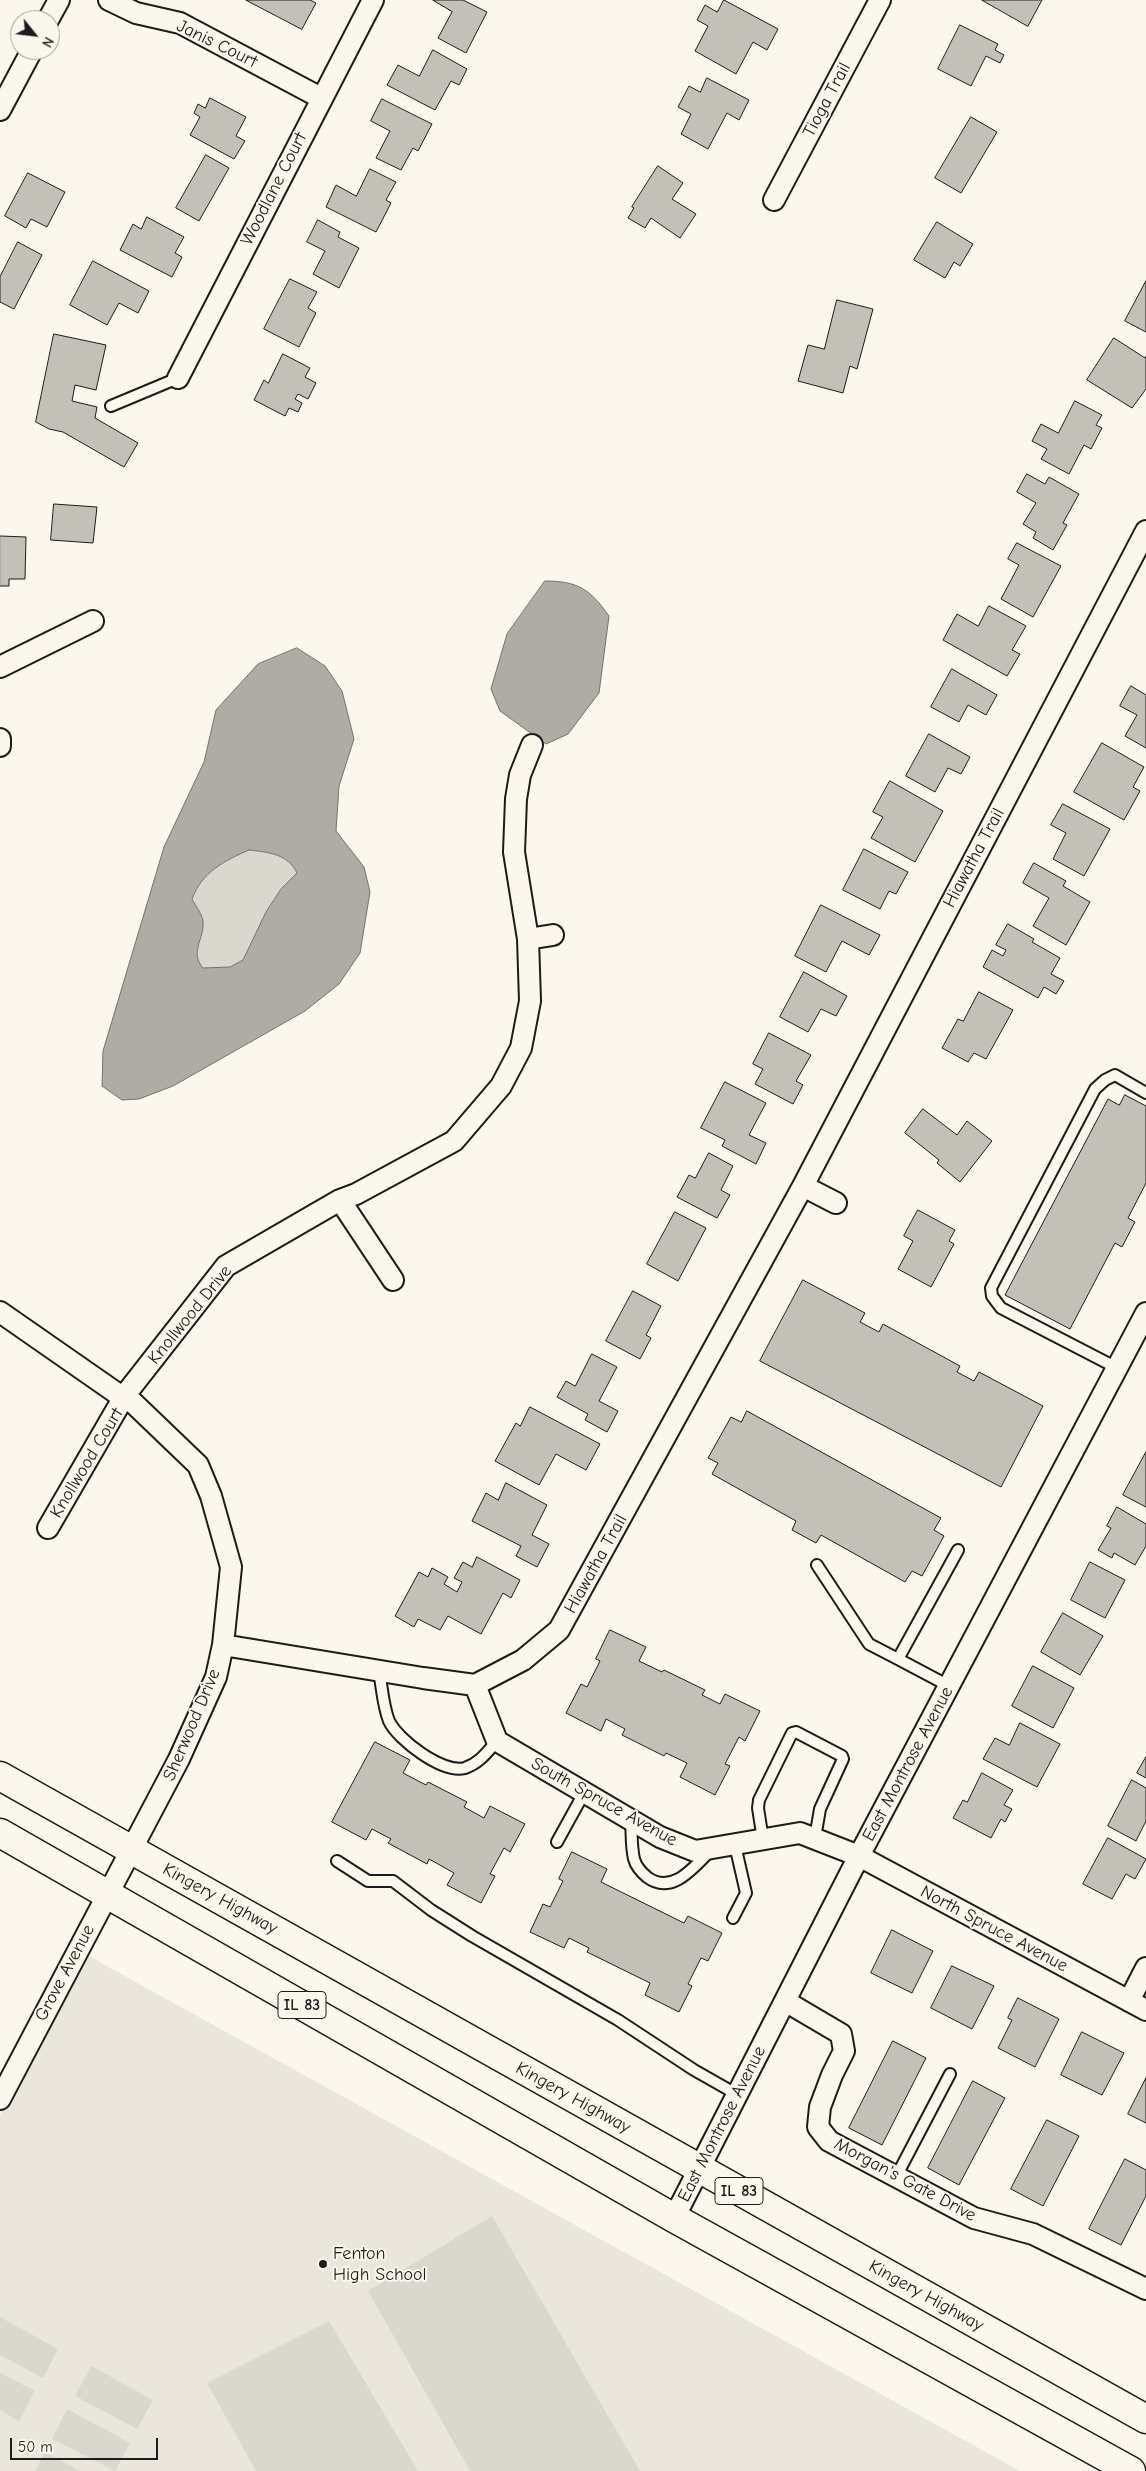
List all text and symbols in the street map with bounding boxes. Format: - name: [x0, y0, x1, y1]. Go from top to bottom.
- north arrow: [10, 10, 60, 60]
- street label: Janis Court: [173, 15, 261, 73]
- text: N: [38, 34, 57, 50]
- street label: Tioga Trail: [798, 59, 856, 141]
- street label: Woodlane Court: [236, 129, 312, 249]
- street label: Hiawatha Trail: [939, 804, 1009, 912]
- street label: Knollwood Drive: [143, 1261, 237, 1369]
- street label: Knollwood Court: [46, 1404, 128, 1522]
- street label: Hiawatha Trail: [560, 1511, 632, 1617]
- street label: Sherwood Drive: [159, 1666, 225, 1784]
- street label: East Montrose Avenue: [858, 1683, 958, 1845]
- street label: South Spruce Avenue: [527, 1753, 681, 1851]
- street label: Kingery Highway: [159, 1859, 281, 1939]
- street label: North Spruce Avenue: [917, 1881, 1071, 1977]
- street label: Grove Avenue: [31, 1921, 99, 2025]
- road number: IL 83: [278, 1992, 326, 2018]
- street label: East Montrose Avenue: [673, 2042, 771, 2206]
- street label: Kingery Highway: [512, 2058, 634, 2138]
- street label: Morgan's Gate Drive: [830, 2133, 980, 2227]
- road number: IL 83: [715, 2178, 763, 2204]
- place label: Fenton High School: [333, 2243, 427, 2286]
- street label: Kingery Highway: [865, 2256, 987, 2336]
- marker: Fenton High School: [317, 2258, 329, 2270]
- scale bar: [12, 2428, 160, 2460]
- text: 50 m: [18, 2438, 53, 2456]

